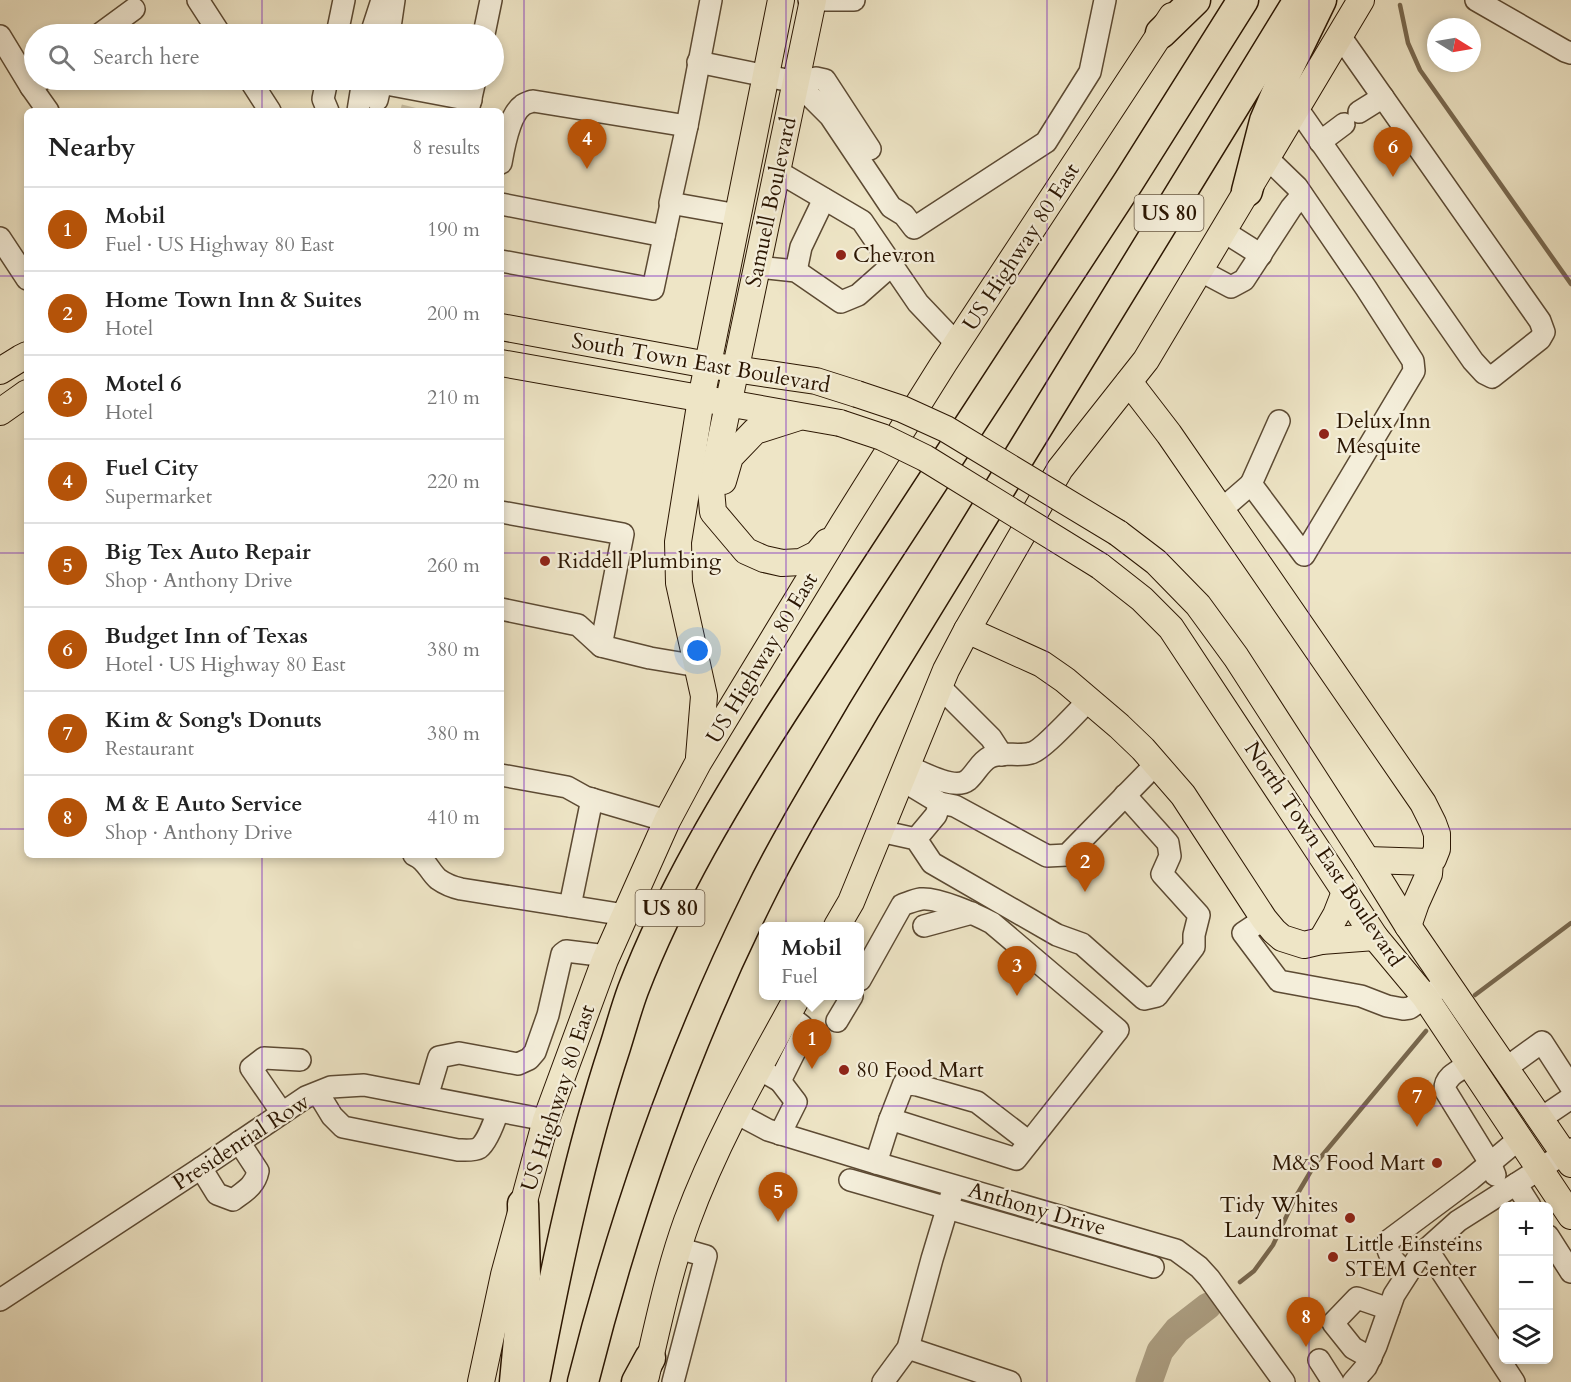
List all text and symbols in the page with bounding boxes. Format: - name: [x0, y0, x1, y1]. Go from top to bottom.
- north arrow: [1427, 18, 1481, 72]
- search box: [24, 24, 504, 90]
- icon: search: [45, 41, 78, 74]
- text: Search here: [93, 42, 200, 72]
- street label: Samuell Boulevard: [738, 114, 804, 290]
- pin: 4: [568, 120, 606, 169]
- pin: 6: [1374, 128, 1412, 177]
- text: Nearby: [48, 130, 136, 165]
- text: 8 results: [412, 134, 480, 161]
- street label: US Highway 80 East: [955, 157, 1087, 337]
- road number: US 80: [1134, 195, 1204, 231]
- text: Mobil: [105, 201, 165, 231]
- text: 1: [62, 216, 73, 243]
- text: 190 m: [427, 216, 480, 243]
- text: Fuel · US Highway 80 East: [105, 231, 334, 258]
- place label: Chevron: [853, 240, 936, 270]
- marker: Chevron: [834, 248, 848, 262]
- text: Home Town Inn & Suites: [105, 285, 362, 315]
- text: 2: [62, 300, 73, 327]
- text: 200 m: [427, 300, 480, 327]
- text: Hotel: [105, 315, 153, 342]
- street label: South Town East Boulevard: [569, 325, 833, 401]
- text: Motel 6: [105, 369, 181, 399]
- text: 3: [62, 384, 73, 411]
- text: 210 m: [427, 384, 480, 411]
- text: Hotel: [105, 399, 153, 426]
- place label: Delux Inn Mesquite: [1336, 406, 1431, 461]
- marker: Delux Inn Mesquite: [1317, 427, 1331, 441]
- text: Fuel City: [105, 453, 198, 483]
- text: 4: [62, 468, 73, 495]
- text: 220 m: [427, 468, 480, 495]
- text: Supermarket: [105, 483, 212, 510]
- text: Big Tex Auto Repair: [105, 537, 311, 567]
- place label: Riddell Plumbing: [557, 546, 722, 576]
- text: 5: [62, 552, 73, 579]
- text: 260 m: [427, 552, 480, 579]
- marker: Riddell Plumbing: [538, 554, 552, 568]
- text: Shop · Anthony Drive: [105, 567, 293, 594]
- street label: US Highway 80 East: [699, 567, 825, 749]
- text: Budget Inn of Texas: [105, 621, 308, 651]
- text: 6: [62, 636, 73, 663]
- text: 380 m: [427, 636, 480, 663]
- your location: [683, 636, 712, 665]
- text: Hotel · US Highway 80 East: [105, 651, 346, 678]
- text: Kim & Song's Donuts: [105, 705, 322, 735]
- text: 7: [62, 720, 73, 747]
- text: 380 m: [427, 720, 480, 747]
- text: Restaurant: [105, 735, 194, 762]
- street label: North Town East Boulevard: [1237, 735, 1411, 973]
- text: M & E Auto Service: [105, 789, 302, 819]
- text: 8: [62, 804, 73, 831]
- text: 410 m: [427, 804, 480, 831]
- text: Shop · Anthony Drive: [105, 819, 293, 846]
- pin: 2: [1066, 842, 1104, 892]
- road number: US 80: [636, 890, 704, 926]
- popup: [759, 922, 864, 1000]
- text: Mobil: [781, 933, 842, 963]
- pin: 3: [998, 946, 1036, 996]
- text: Fuel: [781, 963, 818, 990]
- street label: US Highway 80 East: [514, 1001, 602, 1195]
- pin: 1: [792, 1020, 832, 1069]
- place label: 80 Food Mart: [856, 1055, 984, 1085]
- marker: 80 Food Mart: [837, 1063, 851, 1077]
- pin: 7: [1398, 1078, 1436, 1127]
- street label: Presidential Row: [167, 1086, 316, 1198]
- place label: M&S Food Mart: [1272, 1148, 1425, 1178]
- marker: M&S Food Mart: [1430, 1156, 1444, 1170]
- pin: 5: [758, 1172, 798, 1222]
- street label: Anthony Drive: [964, 1175, 1110, 1243]
- place label: Tidy Whites Laundromat: [1220, 1190, 1338, 1245]
- map controls: [1499, 1202, 1553, 1364]
- button: +: [1499, 1202, 1553, 1256]
- marker: Tidy Whites Laundromat: [1343, 1211, 1357, 1225]
- place label: Little Einsteins STEM Center: [1345, 1229, 1483, 1284]
- marker: Little Einsteins STEM Center: [1326, 1250, 1340, 1264]
- button: −: [1499, 1256, 1553, 1310]
- pin: 8: [1286, 1298, 1326, 1347]
- button: layers: [1499, 1310, 1553, 1364]

